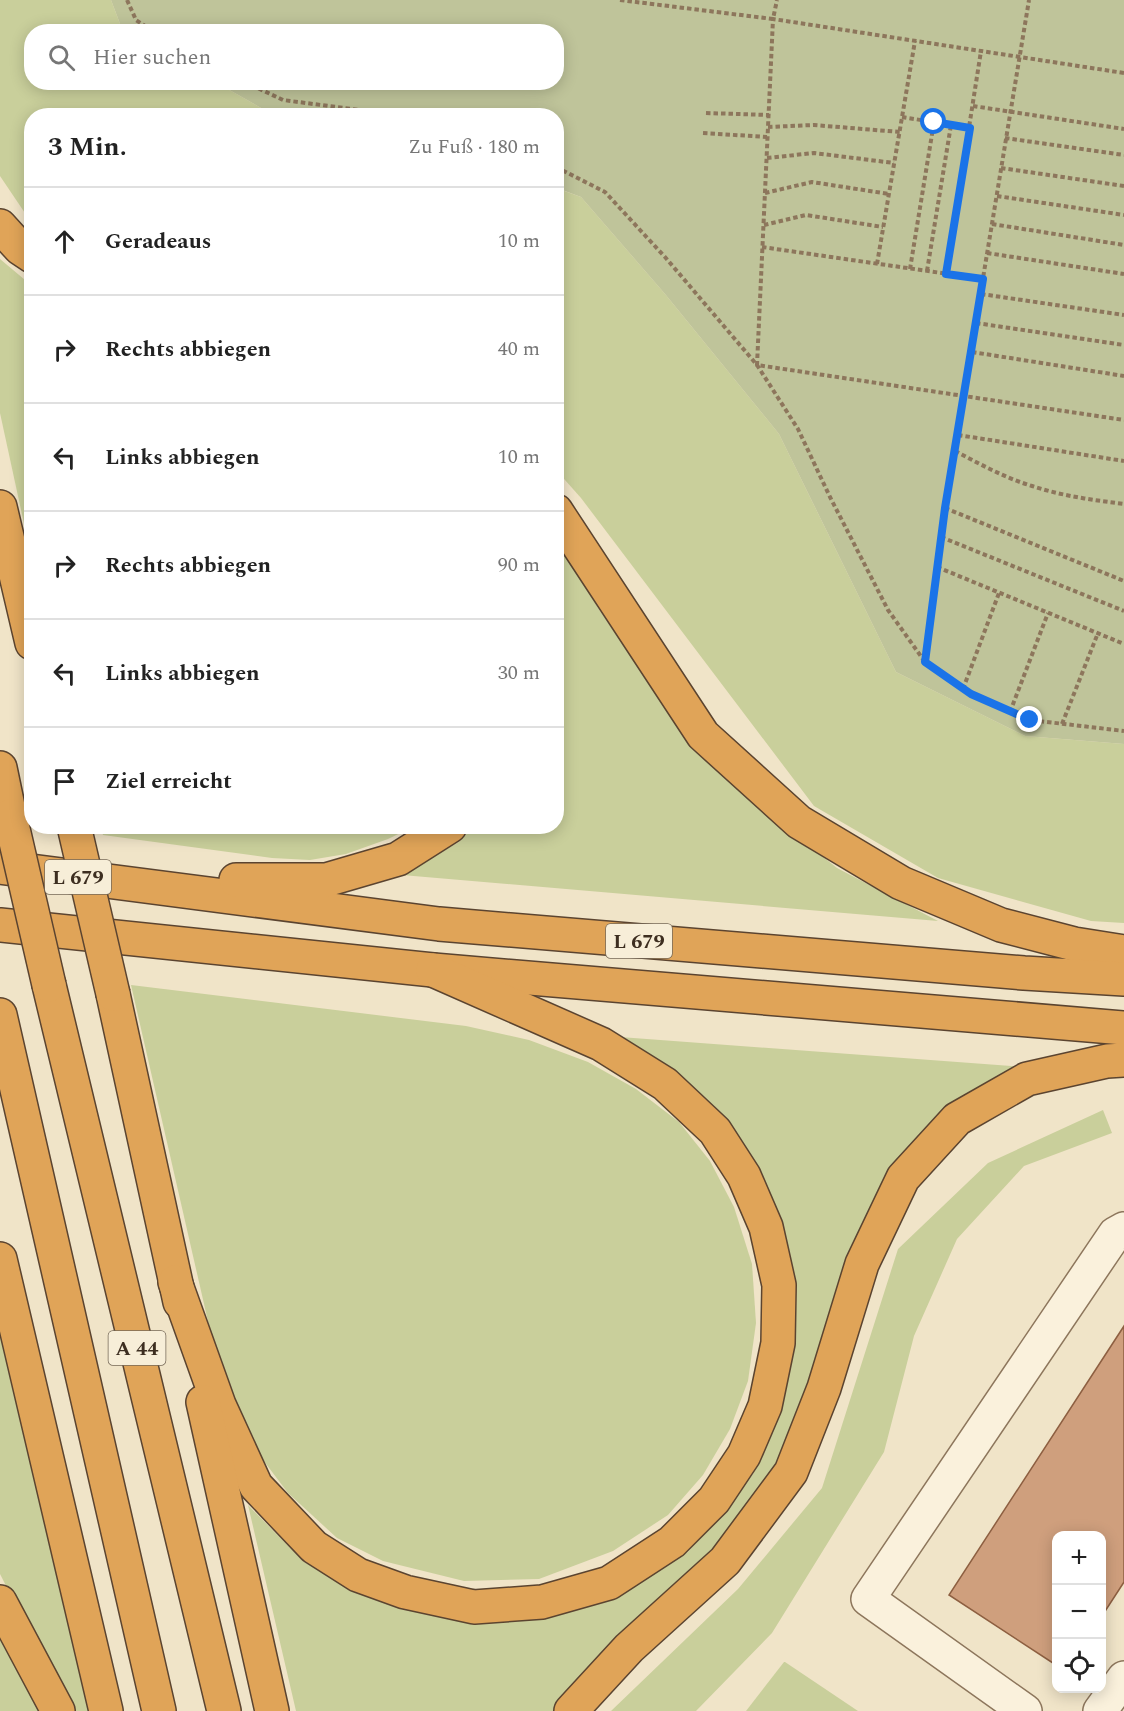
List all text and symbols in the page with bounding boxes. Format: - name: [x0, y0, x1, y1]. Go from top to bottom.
- search box: [24, 24, 564, 90]
- icon: search: [45, 41, 78, 74]
- text: Hier suchen: [93, 41, 211, 74]
- route start: [920, 108, 946, 134]
- text: 3 Min.: [48, 127, 127, 167]
- text: Zu Fuß · 180 m: [408, 132, 540, 162]
- icon: ahead: [48, 225, 81, 258]
- text: Geradeaus: [105, 225, 211, 258]
- text: 10 m: [498, 226, 540, 256]
- icon: right: [48, 333, 81, 366]
- text: Rechts abbiegen: [105, 333, 271, 366]
- text: 40 m: [498, 334, 540, 364]
- icon: left: [48, 441, 81, 474]
- text: Links abbiegen: [105, 441, 260, 474]
- text: 10 m: [498, 442, 540, 472]
- icon: right: [48, 549, 81, 582]
- text: Rechts abbiegen: [105, 549, 271, 582]
- text: 90 m: [498, 550, 540, 580]
- icon: left: [48, 657, 81, 690]
- text: Links abbiegen: [105, 657, 260, 690]
- text: 30 m: [498, 658, 540, 688]
- route end: [1016, 706, 1042, 732]
- icon: arrive: [48, 765, 81, 798]
- text: Ziel erreicht: [105, 765, 232, 798]
- road number: L 679: [45, 860, 111, 894]
- road number: L 679: [606, 924, 672, 958]
- road number: A 44: [108, 1331, 166, 1365]
- map controls: [1052, 1531, 1106, 1693]
- button: +: [1052, 1531, 1106, 1585]
- button: −: [1052, 1585, 1106, 1639]
- button: locate: [1052, 1639, 1106, 1693]

